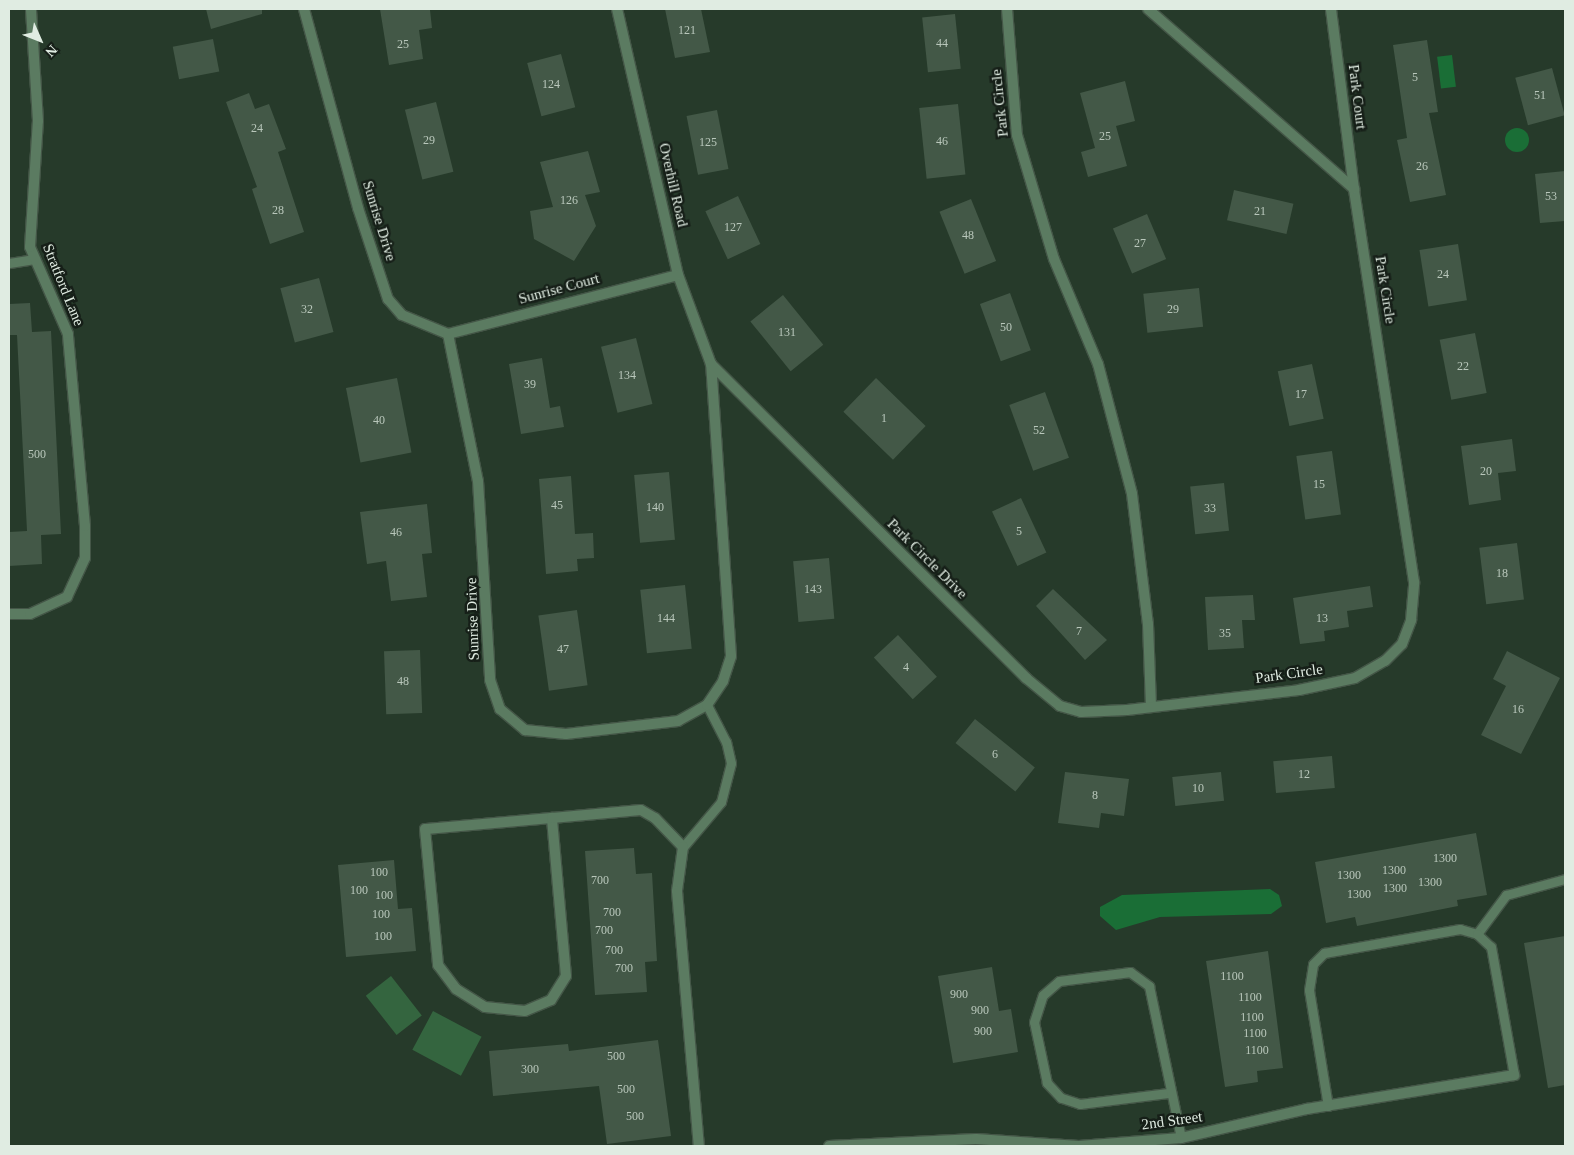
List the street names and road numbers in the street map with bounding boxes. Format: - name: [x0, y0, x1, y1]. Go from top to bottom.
- street label: Park Court: [1344, 63, 1370, 131]
- street label: Park Circle: [988, 68, 1012, 138]
- street label: Overhill Road: [655, 141, 691, 229]
- street label: Sunrise Drive: [358, 179, 400, 263]
- street label: Stratford Lane: [38, 241, 88, 329]
- street label: Park Circle: [1371, 255, 1399, 325]
- street label: Sunrise Court: [517, 270, 601, 308]
- street label: Park Circle Drive: [883, 515, 971, 603]
- street label: Sunrise Drive: [463, 577, 483, 661]
- street label: Park Circle: [1254, 660, 1324, 688]
- street label: 2nd Street: [1140, 1108, 1204, 1134]

